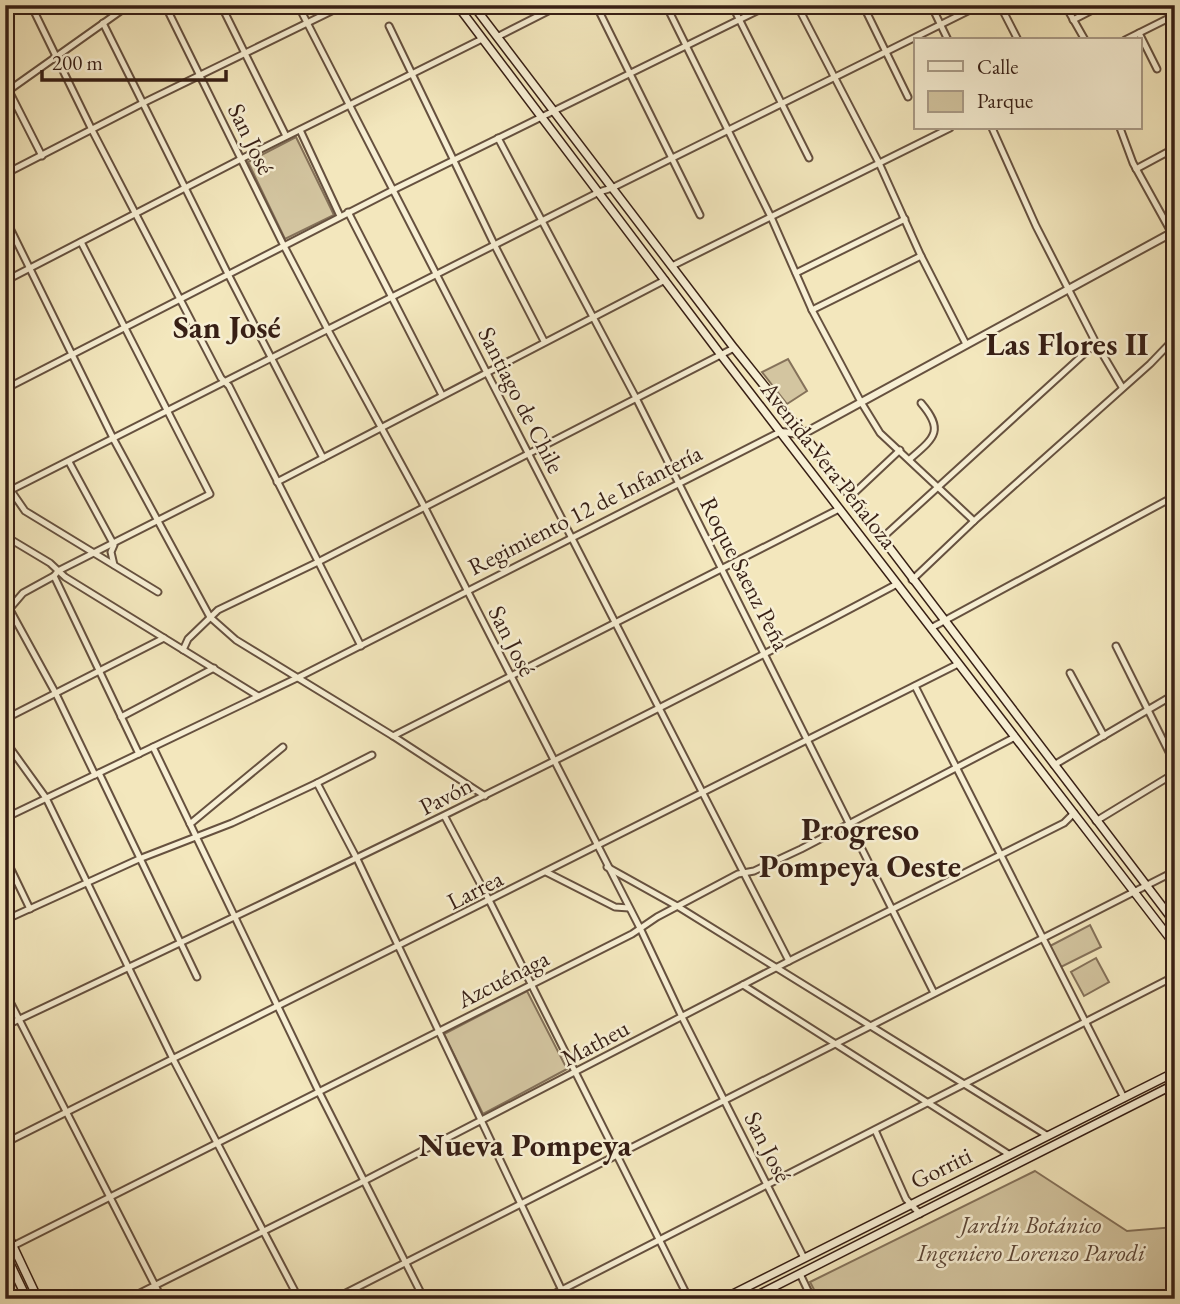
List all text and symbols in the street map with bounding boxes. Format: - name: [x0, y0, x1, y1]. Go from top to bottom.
- scale bar: [42, 38, 226, 82]
- legend: [914, 38, 1142, 130]
- text: 200 m: [52, 49, 103, 76]
- text: Calle: [977, 53, 1019, 80]
- text: Parque: [977, 87, 1033, 114]
- street label: San José: [221, 98, 282, 179]
- district label: San José: [173, 306, 281, 348]
- street label: Santiago de Chile: [471, 321, 572, 478]
- district label: Las Flores II: [986, 323, 1149, 365]
- street label: Avenida Vera Peñaloza: [754, 374, 905, 555]
- street label: Regimiento 12 de Infantería: [463, 437, 707, 582]
- street label: Roque Saenz Peña: [693, 492, 798, 656]
- street label: San José: [482, 600, 543, 681]
- street label: Pavón: [414, 769, 478, 822]
- district label: Progreso Pompeya Oeste: [759, 808, 961, 887]
- street label: Larrea: [442, 862, 508, 917]
- street label: Azcuénaga: [451, 942, 554, 1015]
- street label: Matheu: [555, 1012, 634, 1073]
- street label: San José: [738, 1106, 799, 1187]
- district label: Nueva Pompeya: [419, 1124, 632, 1166]
- street label: Gorriti: [905, 1139, 977, 1196]
- park label: Jardín Botánico Ingeniero Lorenzo Parodi: [916, 1209, 1146, 1268]

